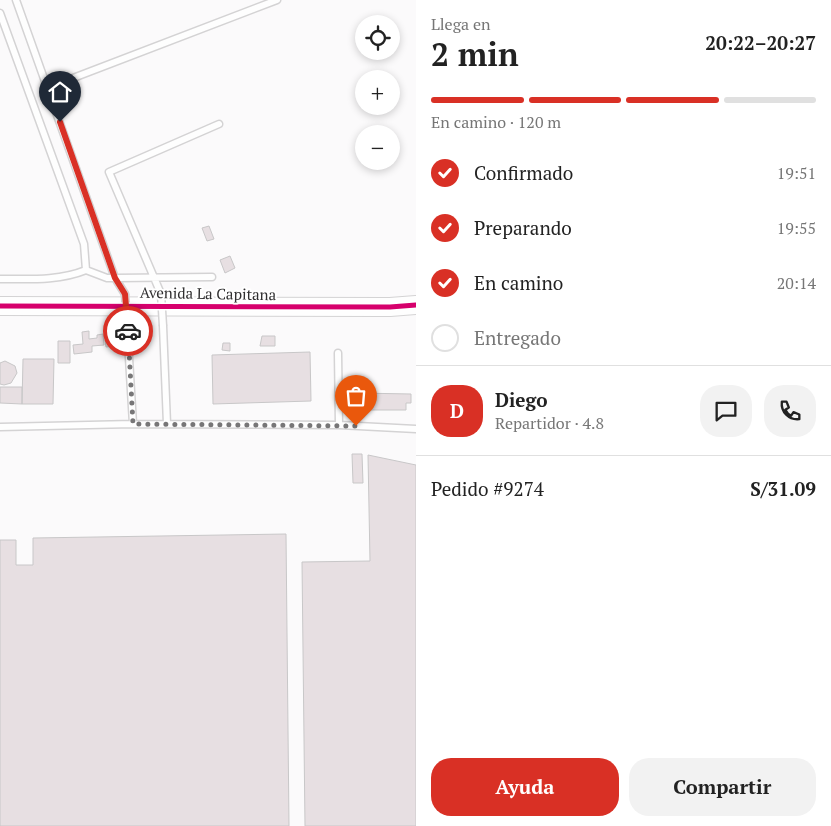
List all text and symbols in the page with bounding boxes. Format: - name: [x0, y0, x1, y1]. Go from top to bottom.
- text: Llega en: [431, 13, 491, 35]
- map controls: [355, 15, 400, 170]
- button: locate: [355, 15, 400, 60]
- text: 20:22–20:27: [705, 30, 816, 55]
- text: 2 min: [431, 33, 519, 75]
- button: +: [355, 70, 400, 115]
- pin: [39, 71, 81, 122]
- icon: home: [46, 78, 74, 106]
- text: En camino · 120 m: [431, 111, 561, 133]
- button: −: [355, 125, 400, 170]
- icon: check: [431, 159, 459, 187]
- text: Confirmado: [474, 160, 573, 185]
- text: 19:51: [777, 162, 816, 184]
- icon: check: [431, 214, 459, 242]
- text: Preparando: [474, 215, 572, 240]
- text: 19:55: [777, 217, 816, 239]
- icon: check: [431, 269, 459, 297]
- text: En camino: [474, 270, 563, 295]
- text: 20:14: [777, 272, 816, 294]
- street label: Avenida La Capitana: [140, 282, 277, 304]
- courier: [103, 306, 153, 356]
- icon: car: [114, 317, 142, 345]
- text: Entregado: [474, 325, 561, 350]
- pin: [335, 375, 377, 426]
- icon: bag: [342, 382, 370, 410]
- button: chat: [700, 385, 752, 437]
- button: phone: [764, 385, 816, 437]
- text: Diego: [495, 387, 548, 412]
- text: D: [450, 398, 464, 423]
- text: Repartidor · 4.8: [495, 412, 604, 434]
- text: Pedido #9274: [431, 476, 544, 501]
- text: S/31.09: [750, 476, 816, 501]
- button: Ayuda: [431, 758, 619, 816]
- button: Compartir: [629, 758, 816, 816]

